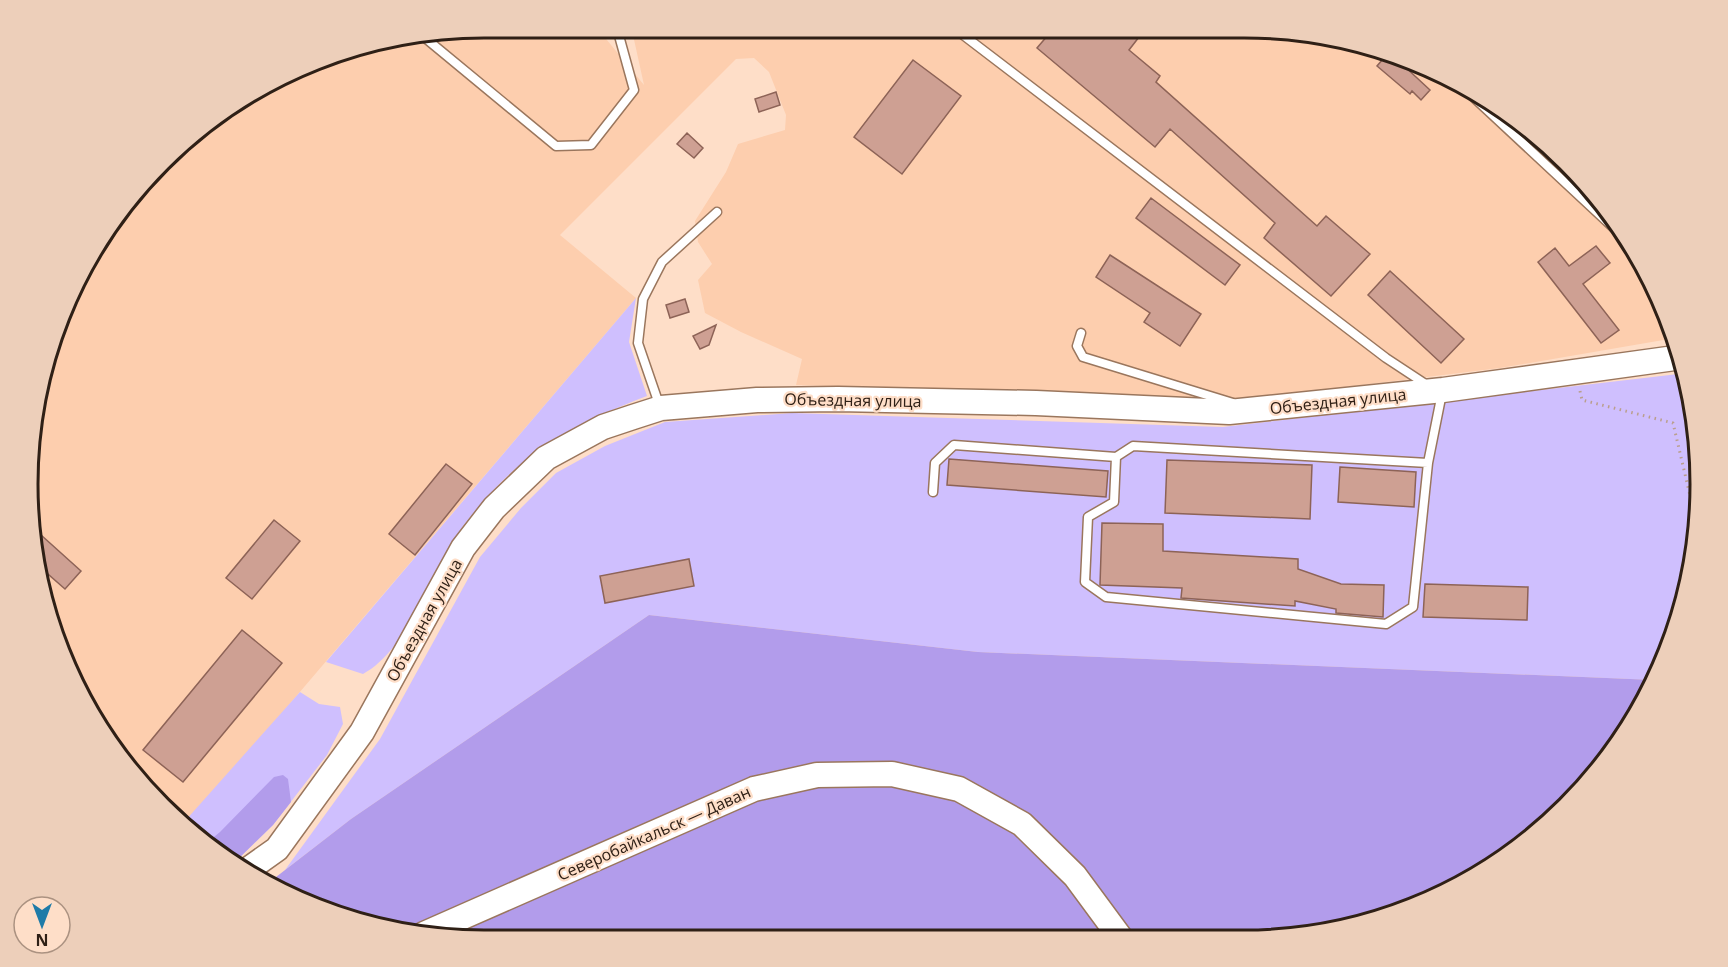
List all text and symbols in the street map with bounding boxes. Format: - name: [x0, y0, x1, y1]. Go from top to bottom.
- street label: Объездная улица: [1269, 383, 1407, 419]
- street label: Объездная улица: [784, 388, 922, 412]
- street label: Объездная улица: [381, 555, 467, 685]
- street label: Северобайкальск — Даван: [554, 780, 754, 886]
- north arrow: [12, 895, 72, 955]
- text: N: [35, 929, 49, 951]

